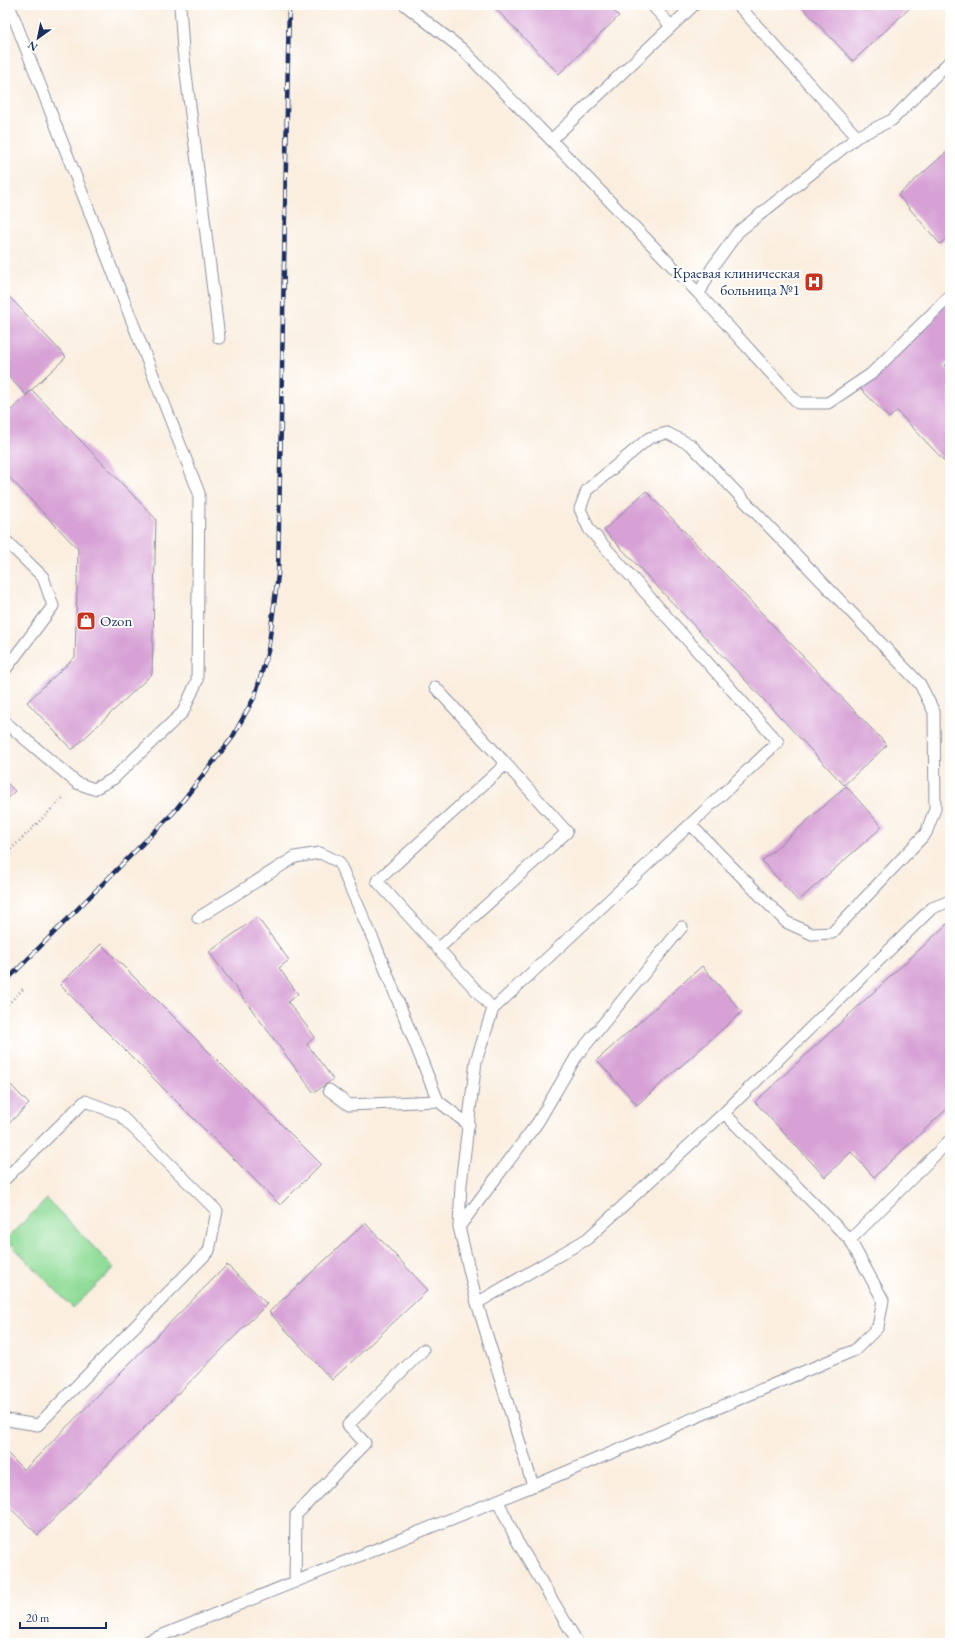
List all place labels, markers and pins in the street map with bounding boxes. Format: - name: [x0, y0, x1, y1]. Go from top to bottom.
- place label: Краевая клиническая больница №1: [673, 263, 800, 299]
- hospital icon: Краевая клиническая больница №1: [803, 271, 825, 293]
- shop icon: Ozon: [75, 610, 97, 632]
- place label: Ozon: [100, 611, 133, 630]

